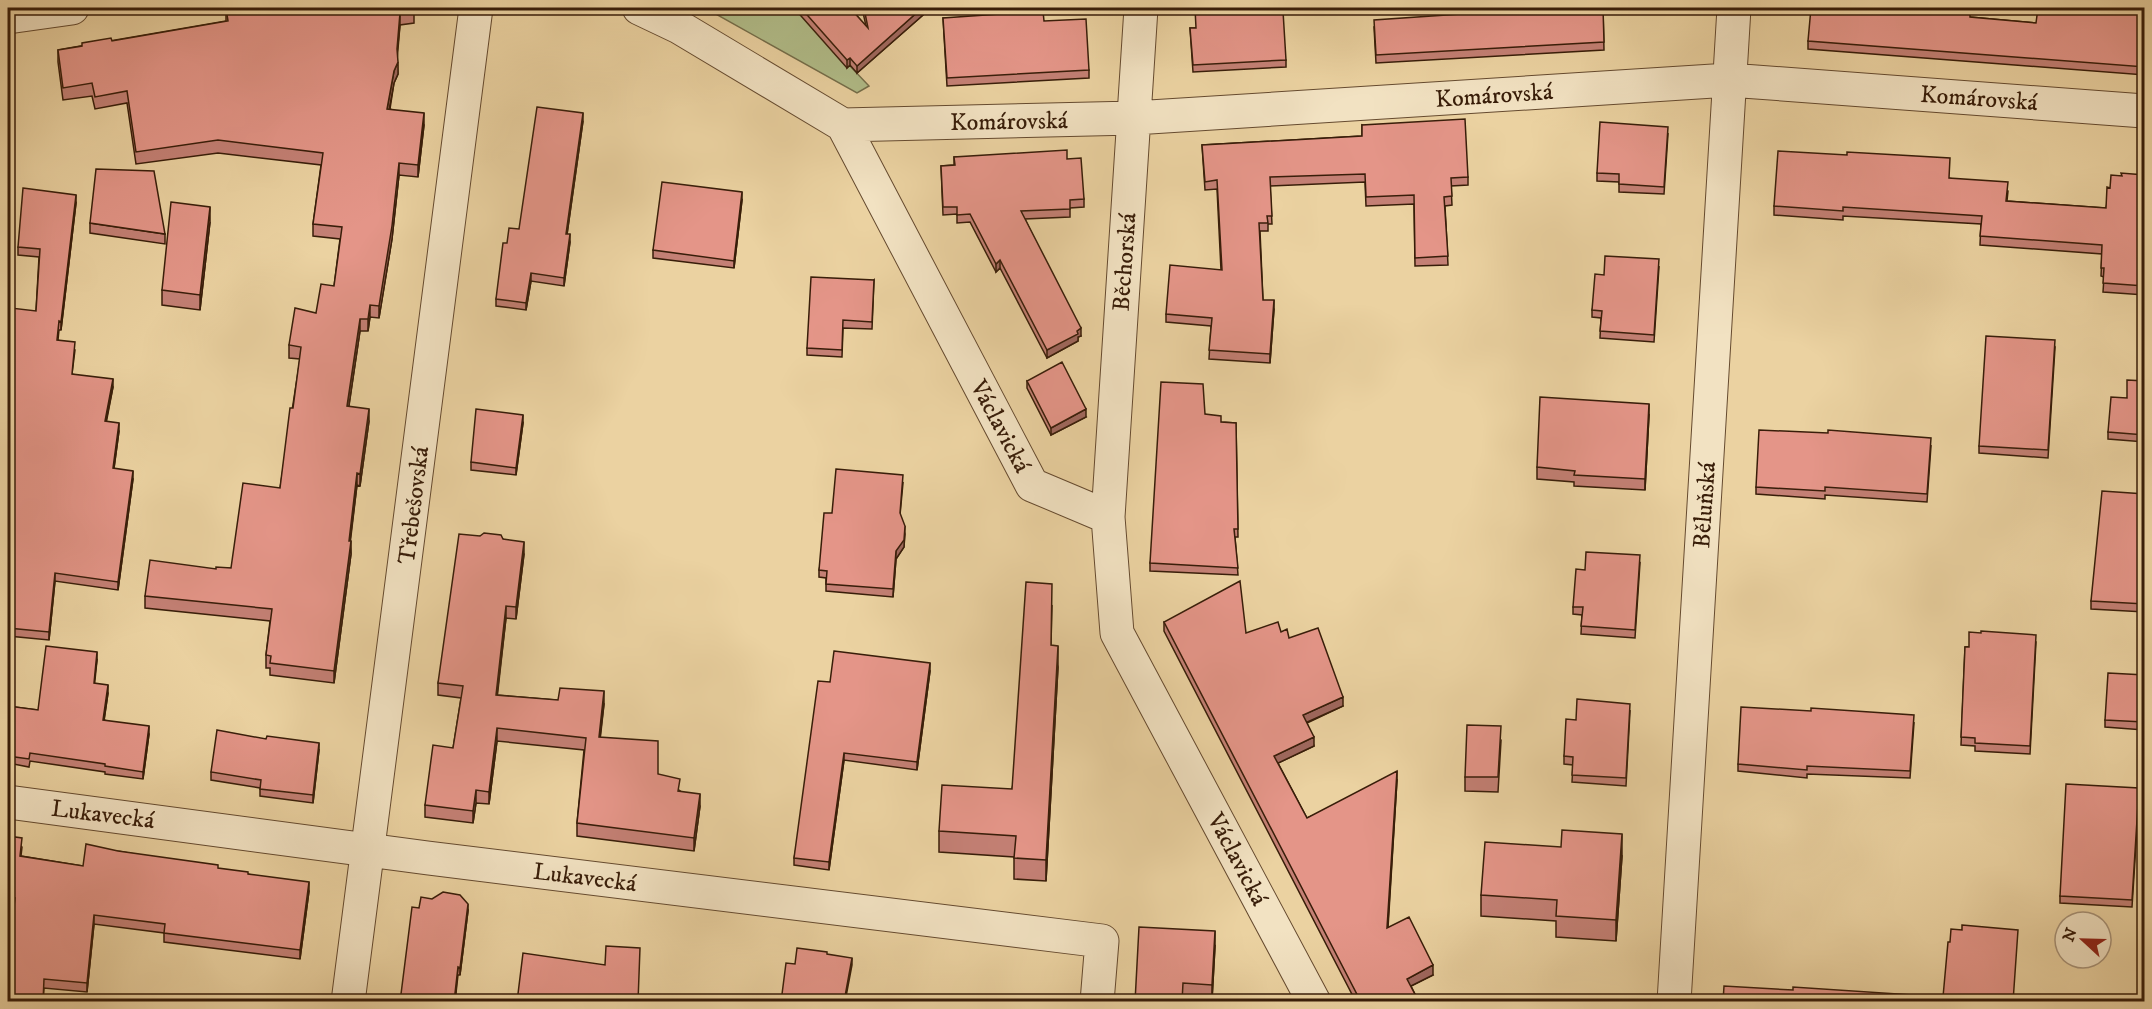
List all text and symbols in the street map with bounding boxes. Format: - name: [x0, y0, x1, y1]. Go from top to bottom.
- street label: Komárovská: [1434, 77, 1555, 115]
- street label: Komárovská: [1919, 80, 2040, 118]
- street label: Komárovská: [950, 106, 1069, 138]
- street label: Běchorská: [1107, 211, 1143, 312]
- street label: Václavická: [963, 374, 1037, 479]
- street label: Třebešovská: [392, 444, 436, 566]
- street label: Běluňská: [1687, 460, 1723, 549]
- street label: Lukavecká: [50, 794, 157, 836]
- street label: Václavická: [1200, 807, 1274, 912]
- street label: Lukavecká: [532, 857, 639, 899]
- north arrow: [2053, 910, 2113, 970]
- text: N: [2058, 925, 2082, 945]

